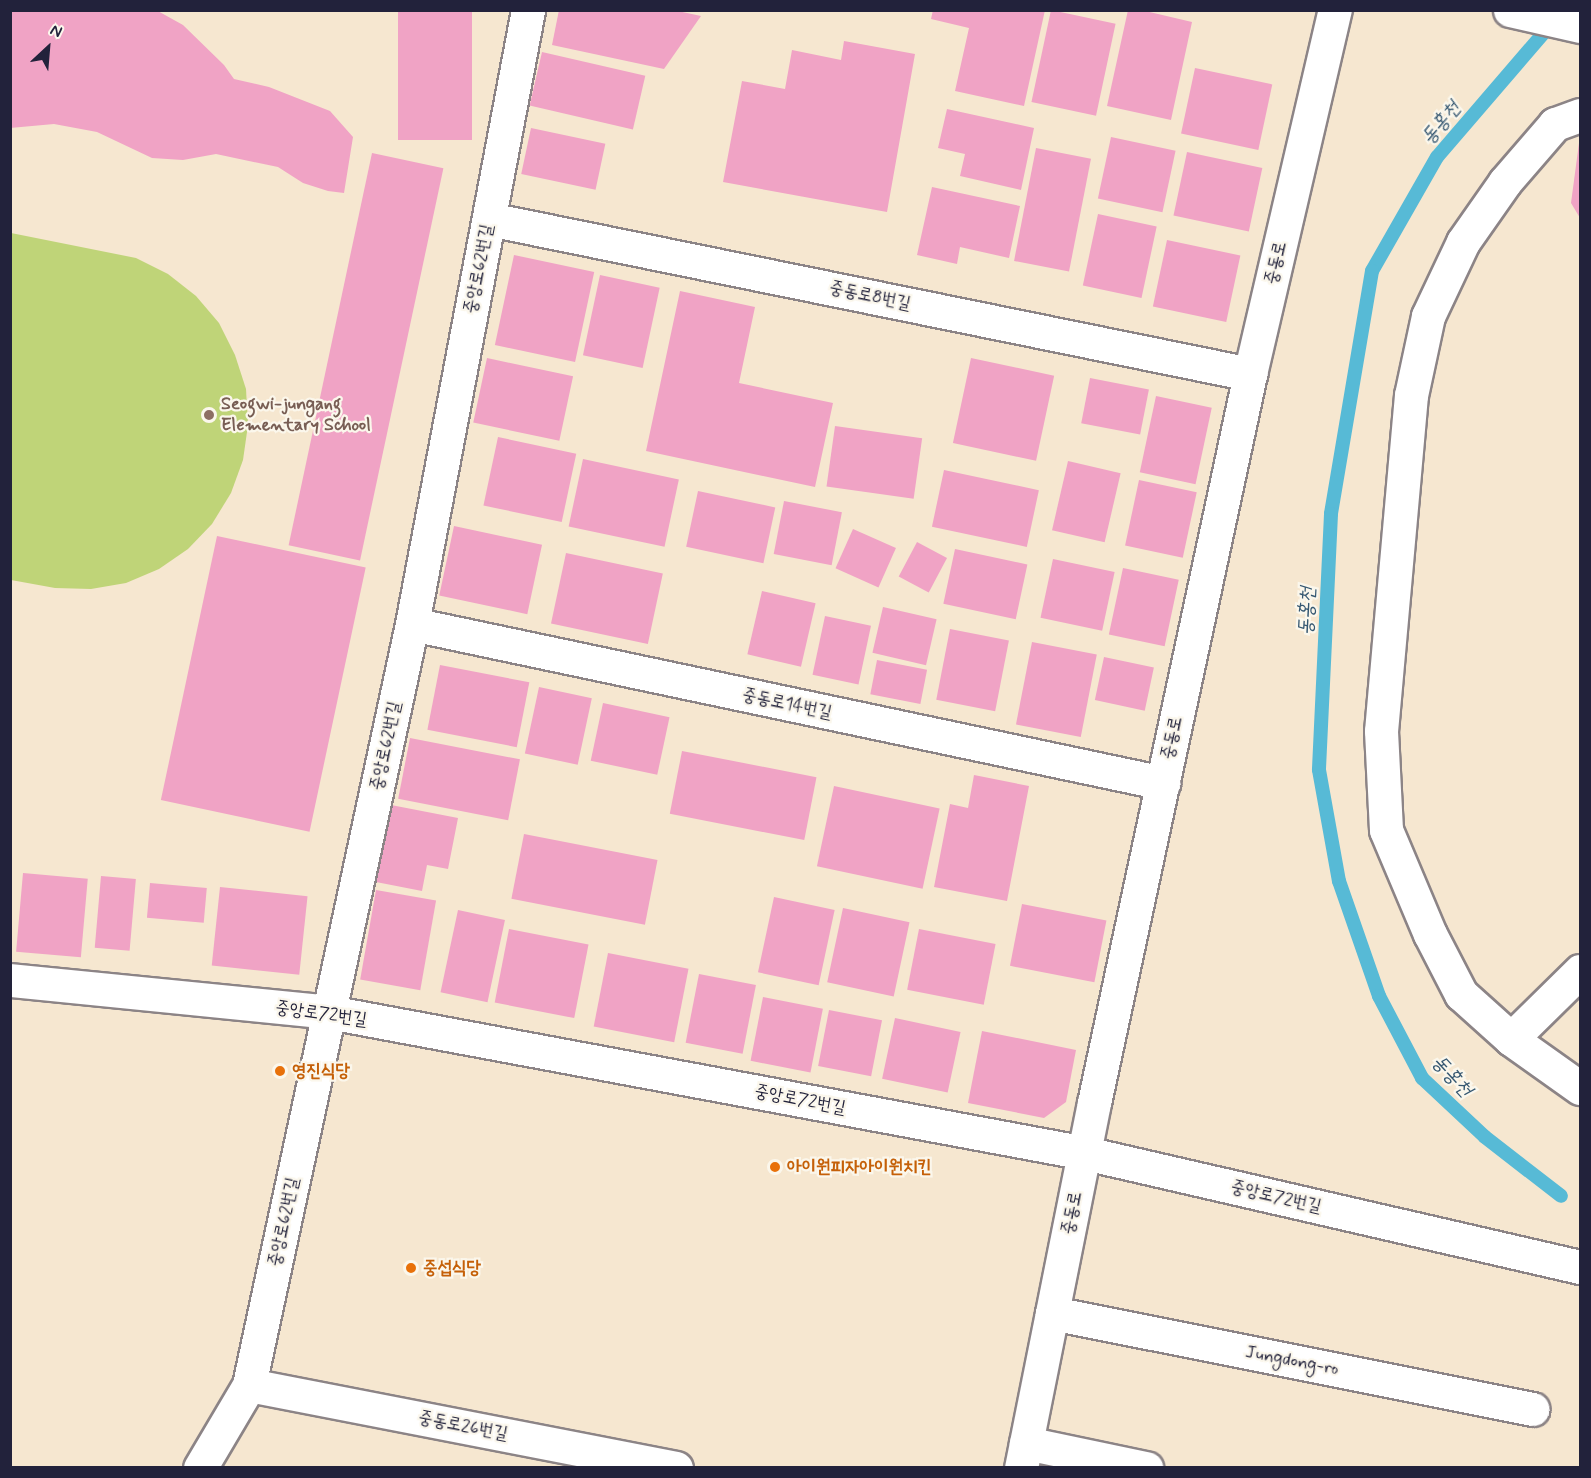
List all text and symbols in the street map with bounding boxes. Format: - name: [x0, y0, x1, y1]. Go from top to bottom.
- north arrow: [18, 18, 78, 78]
- text: N: [47, 20, 66, 43]
- water label: 동홍천: [1416, 97, 1466, 149]
- street label: 중앙로62번길: [460, 223, 498, 315]
- street label: 중동로: [1261, 239, 1291, 287]
- street label: 중동로8번길: [827, 277, 913, 315]
- place label: Seogwi-jungang Elementary School: [221, 394, 371, 436]
- marker: Seogwi-jungang Elementary School: [202, 408, 216, 422]
- water label: 동홍천: [1294, 586, 1320, 636]
- street label: 중동로14번길: [740, 684, 834, 724]
- street label: 중앙로62번길: [366, 700, 406, 792]
- street label: 중동로: [1157, 715, 1187, 761]
- street label: 중앙로72번길: [274, 997, 368, 1031]
- water label: 동홍천: [1427, 1050, 1477, 1102]
- place label: 영진식당: [292, 1060, 350, 1082]
- marker: 영진식당: [273, 1064, 287, 1078]
- street label: 중앙로72번길: [753, 1081, 847, 1119]
- place label: 아이원피자아이원치킨: [787, 1156, 932, 1178]
- marker: 아이원피자아이원치킨: [768, 1160, 782, 1174]
- street label: 중앙로62번길: [264, 1176, 304, 1268]
- street label: 중앙로72번길: [1229, 1176, 1323, 1218]
- street label: 중동로: [1057, 1190, 1087, 1236]
- place label: 중섭식당: [423, 1257, 481, 1279]
- marker: 중섭식당: [404, 1261, 418, 1275]
- street label: Jungdong-ro: [1243, 1341, 1341, 1381]
- street label: 중동로26번길: [417, 1407, 509, 1445]

